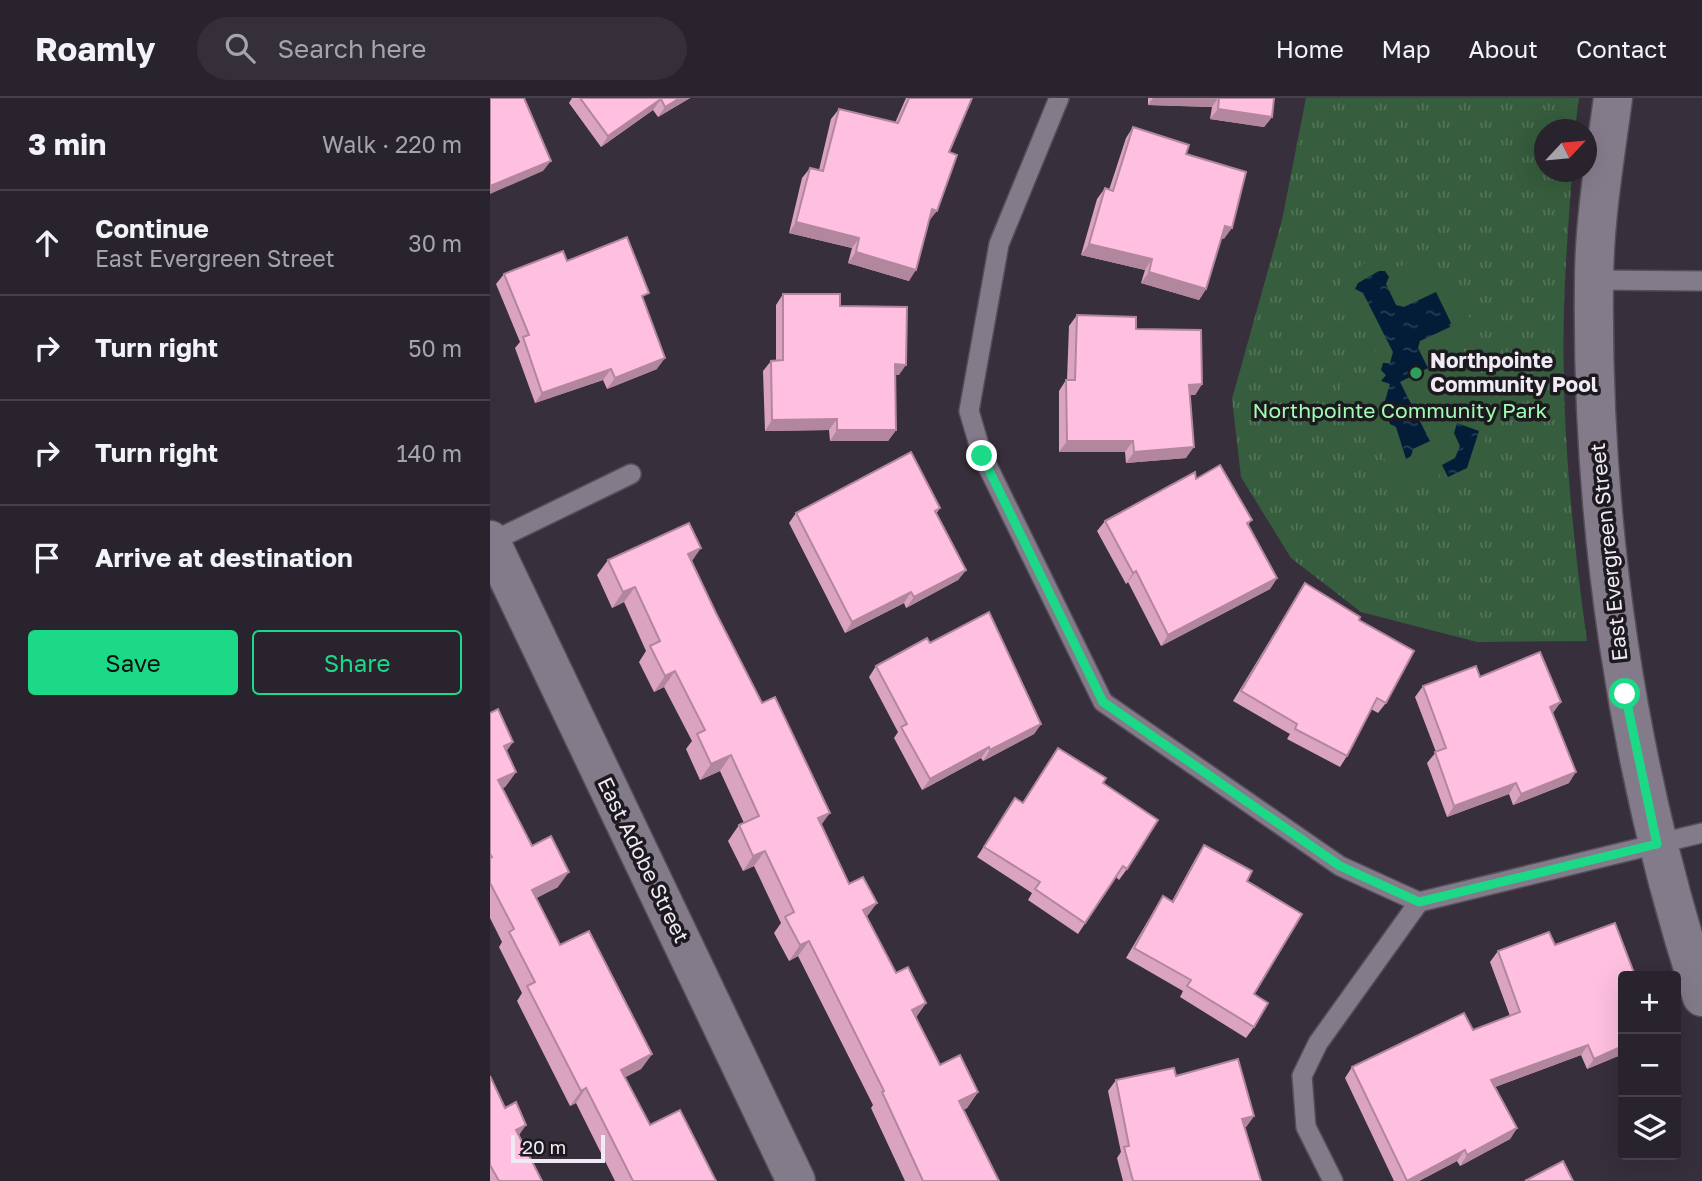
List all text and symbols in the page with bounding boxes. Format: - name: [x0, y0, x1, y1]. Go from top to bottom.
- search box: [197, 17, 687, 80]
- text: Roamly: [35, 29, 155, 68]
- icon: search: [221, 29, 259, 67]
- text: Search here: [277, 33, 426, 64]
- text: Home: [1276, 34, 1344, 63]
- text: Map: [1382, 34, 1431, 63]
- text: About: [1469, 34, 1538, 63]
- text: Contact: [1576, 34, 1667, 63]
- north arrow: [1534, 119, 1597, 182]
- text: 3 min: [28, 126, 106, 162]
- text: Walk · 220 m: [322, 130, 462, 158]
- text: Continue: [95, 213, 209, 244]
- icon: ahead: [28, 224, 66, 262]
- text: 30 m: [408, 229, 462, 257]
- text: East Evergreen Street: [95, 244, 335, 272]
- icon: right: [28, 329, 66, 367]
- text: Turn right: [95, 332, 218, 363]
- text: 50 m: [408, 334, 462, 362]
- place label: Northpointe Community Pool: [1430, 347, 1598, 397]
- marker: Northpointe Community Pool: [1408, 365, 1424, 381]
- park label: Northpointe Community Park: [1253, 397, 1548, 423]
- icon: right: [28, 434, 66, 472]
- text: Turn right: [95, 437, 218, 468]
- text: 140 m: [396, 439, 462, 467]
- route end: [966, 440, 997, 471]
- street label: East Evergreen Street: [1584, 442, 1632, 662]
- icon: arrive: [28, 539, 66, 577]
- text: Arrive at destination: [95, 542, 353, 573]
- button: Save: [28, 630, 238, 695]
- button: Share: [252, 630, 462, 695]
- route start: [1609, 678, 1640, 709]
- street label: East Adobe Street: [593, 772, 695, 947]
- map controls: [1618, 971, 1681, 1160]
- button: +: [1618, 971, 1681, 1034]
- button: −: [1618, 1034, 1681, 1097]
- button: layers: [1618, 1097, 1681, 1160]
- scale bar: [511, 1132, 606, 1164]
- text: 20 m: [522, 1135, 566, 1158]

